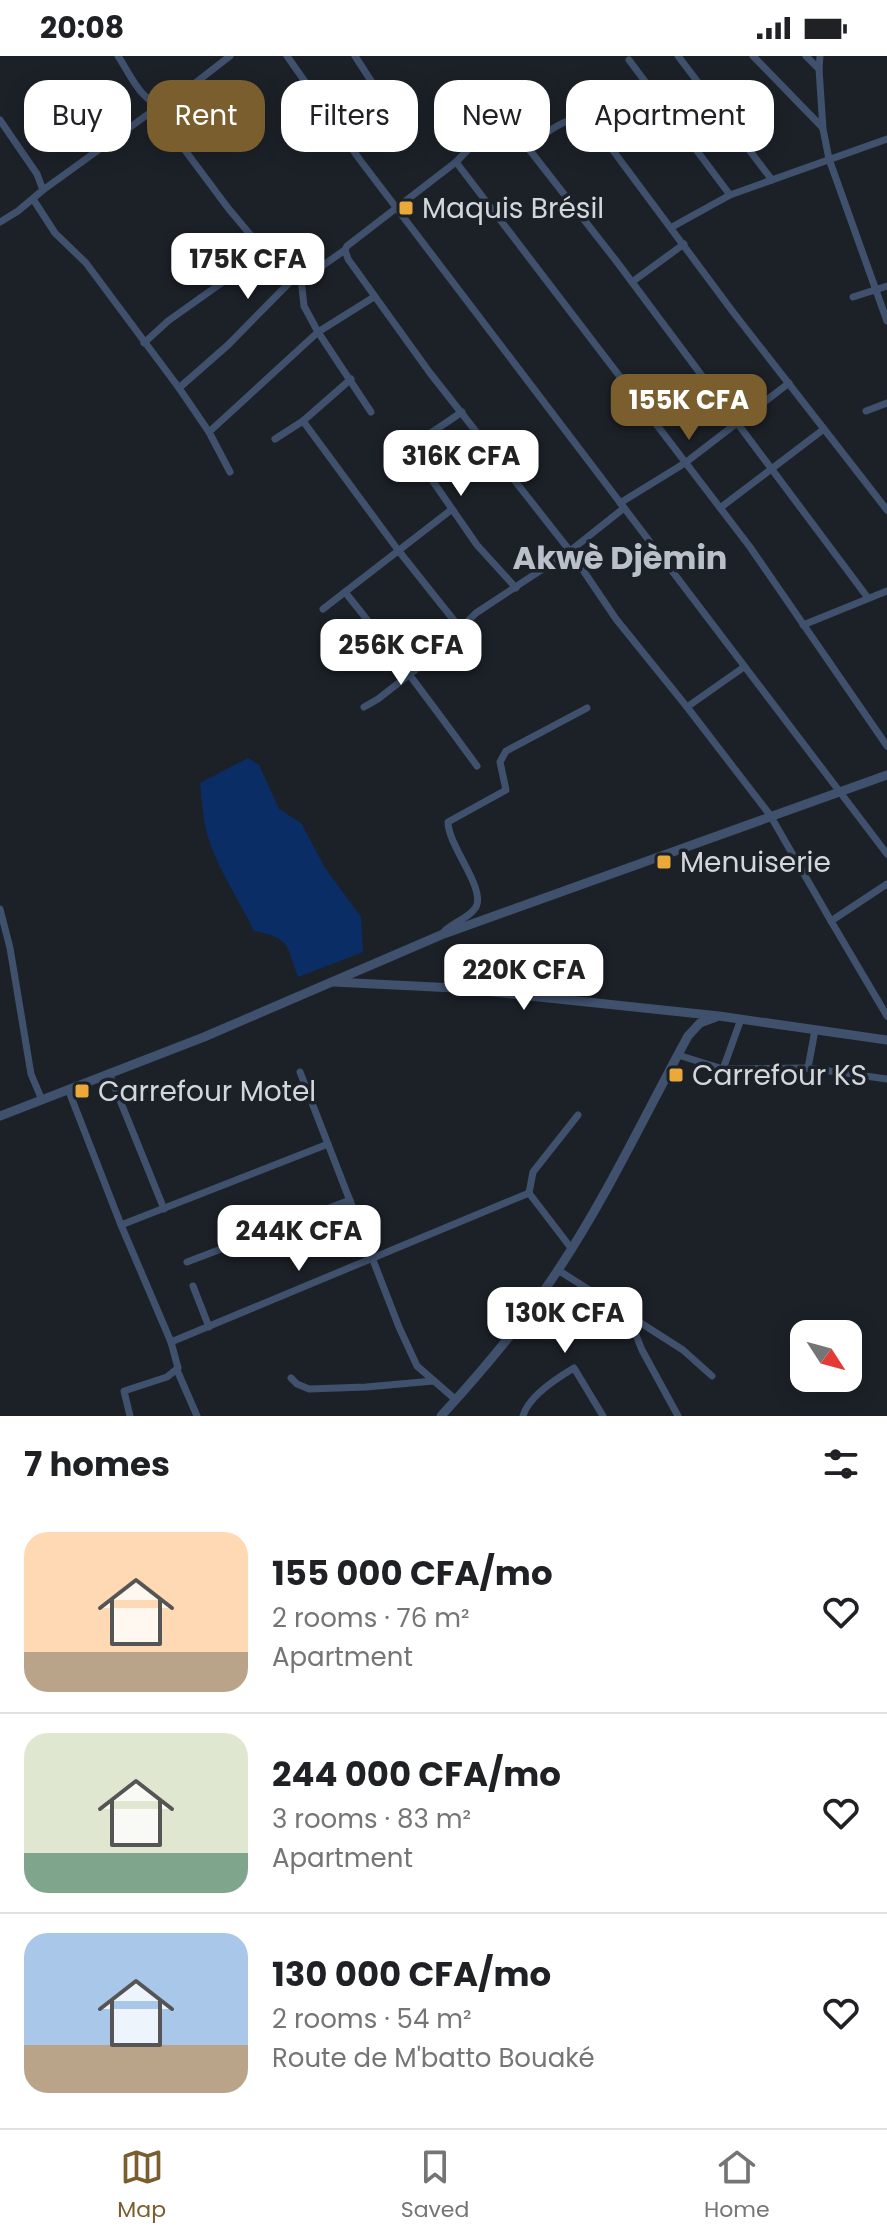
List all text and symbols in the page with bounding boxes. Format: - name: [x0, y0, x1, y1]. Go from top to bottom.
- text: 20:08: [40, 6, 124, 49]
- chip: Buy: [24, 80, 131, 152]
- chip: Rent: [147, 80, 265, 152]
- chip: Filters: [281, 80, 418, 152]
- chip: New: [434, 80, 550, 152]
- chip: Apartment: [566, 80, 774, 152]
- place label: Maquis Brésil: [422, 189, 604, 228]
- marker: Maquis Brésil: [397, 199, 415, 217]
- pin: 175K CFA: [165, 233, 331, 301]
- text: 175K CFA: [189, 241, 307, 277]
- pin: 155K CFA: [606, 374, 772, 442]
- text: 155K CFA: [629, 382, 749, 418]
- pin: 316K CFA: [378, 430, 544, 498]
- text: 316K CFA: [402, 438, 520, 474]
- district label: Akwè Djèmin: [513, 535, 727, 580]
- pin: 256K CFA: [318, 619, 484, 687]
- text: 256K CFA: [338, 627, 464, 663]
- place label: Menuiserie: [680, 843, 831, 882]
- marker: Menuiserie: [655, 853, 673, 871]
- pin: 220K CFA: [441, 944, 607, 1012]
- text: 220K CFA: [462, 952, 586, 988]
- place label: Carrefour KS: [692, 1056, 867, 1095]
- marker: Carrefour KS: [667, 1066, 685, 1084]
- place label: Carrefour Motel: [98, 1072, 316, 1111]
- marker: Carrefour Motel: [73, 1082, 91, 1100]
- pin: 244K CFA: [216, 1205, 382, 1273]
- text: 244K CFA: [236, 1213, 362, 1249]
- pin: 130K CFA: [482, 1287, 648, 1355]
- text: 130K CFA: [505, 1295, 625, 1331]
- north arrow: [790, 1320, 862, 1392]
- map controls: [790, 1320, 862, 1392]
- text: 7 homes: [24, 1440, 170, 1488]
- icon: filters: [819, 1442, 863, 1486]
- text: 155 000 CFA/mo: [272, 1549, 553, 1597]
- icon: home: [88, 1564, 184, 1660]
- icon: heart: [819, 1590, 863, 1634]
- text: 2 rooms · 76 m²: [272, 1600, 470, 1636]
- text: Apartment: [272, 1639, 413, 1675]
- text: 244 000 CFA/mo: [272, 1750, 561, 1798]
- icon: home: [88, 1765, 184, 1861]
- icon: heart: [819, 1791, 863, 1835]
- text: 3 rooms · 83 m²: [272, 1801, 471, 1837]
- text: Apartment: [272, 1840, 413, 1876]
- text: 130 000 CFA/mo: [272, 1950, 551, 1998]
- icon: home: [88, 1965, 184, 2061]
- icon: heart: [819, 1991, 863, 2035]
- text: 2 rooms · 54 m²: [272, 2001, 472, 2037]
- text: Route de M'batto Bouaké: [272, 2040, 595, 2076]
- tab: Map: [117, 2145, 166, 2226]
- tab: Saved: [401, 2145, 469, 2226]
- tab: Home: [704, 2145, 770, 2226]

